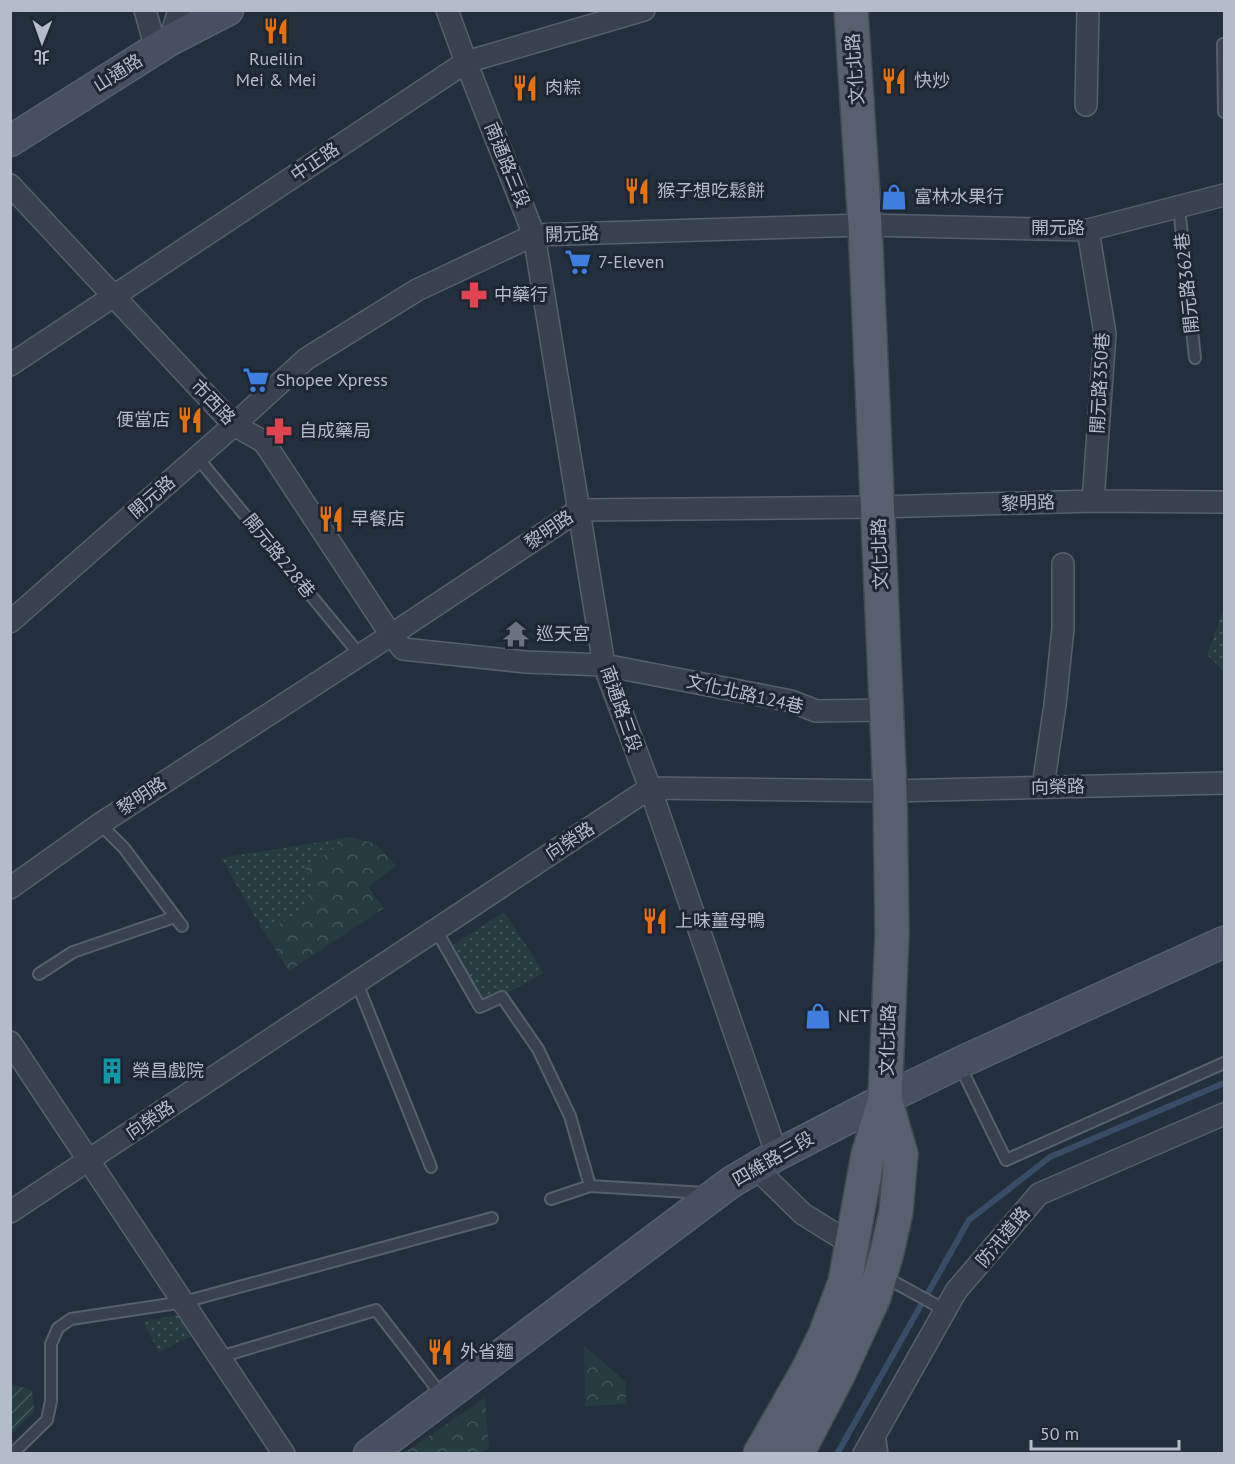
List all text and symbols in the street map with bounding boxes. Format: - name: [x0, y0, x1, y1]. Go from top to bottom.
- north arrow: [12, 12, 72, 72]
- restaurant icon: Rueilin Mei & Mei: [261, 16, 291, 46]
- street label: 文化北路: [841, 32, 868, 106]
- text: 北: [34, 47, 50, 67]
- place label: Rueilin Mei & Mei: [236, 47, 316, 91]
- street label: 山通路: [89, 49, 147, 97]
- restaurant icon: 快炒: [879, 66, 909, 96]
- place label: 快炒: [914, 69, 950, 92]
- restaurant icon: 肉粽: [510, 73, 540, 103]
- place label: 肉粽: [545, 76, 581, 99]
- street label: 南通路三段: [480, 119, 535, 211]
- street label: 中正路: [286, 137, 344, 186]
- restaurant icon: 猴子想吃鬆餅: [622, 176, 652, 206]
- place label: 猴子想吃鬆餅: [657, 179, 765, 202]
- shop icon: 富林水果行: [879, 182, 909, 212]
- place label: 富林水果行: [914, 185, 1004, 208]
- street label: 開元路: [1031, 216, 1085, 239]
- street label: 開元路: [545, 221, 599, 246]
- street label: 開元路362巷: [1170, 231, 1203, 335]
- supermarket icon: 7-Eleven: [563, 247, 593, 277]
- place label: 7-Eleven: [598, 250, 664, 273]
- pharmacy icon: 中藥行: [459, 280, 489, 310]
- place label: 中藥行: [494, 283, 548, 306]
- street label: 開元路350巷: [1085, 332, 1114, 434]
- supermarket icon: Shopee Xpress: [241, 365, 271, 395]
- place label: Shopee Xpress: [276, 368, 388, 391]
- street label: 市西路: [186, 374, 240, 429]
- restaurant icon: 便當店: [175, 405, 205, 435]
- place label: 便當店: [116, 408, 170, 431]
- pharmacy icon: 自成藥局: [264, 416, 294, 446]
- place label: 自成藥局: [299, 419, 371, 442]
- street label: 開元路: [124, 470, 180, 523]
- street label: 黎明路: [1001, 490, 1055, 515]
- restaurant icon: 早餐店: [316, 504, 346, 534]
- street label: 黎明路: [520, 505, 578, 554]
- place label: 早餐店: [351, 507, 405, 530]
- street label: 開元路228巷: [239, 509, 320, 602]
- street label: 文化北路: [867, 518, 892, 590]
- temple icon: 巡天宮: [501, 619, 531, 649]
- place label: 巡天宮: [536, 622, 590, 645]
- street label: 南通路三段: [596, 663, 647, 755]
- street label: 文化北路124巷: [684, 669, 806, 718]
- street label: 黎明路: [113, 771, 171, 820]
- street label: 向榮路: [1031, 775, 1085, 798]
- street label: 向榮路: [541, 816, 599, 865]
- restaurant icon: 上味薑母鴨: [640, 906, 670, 936]
- place label: 上味薑母鴨: [675, 909, 765, 932]
- shop icon: NET: [803, 1001, 833, 1031]
- place label: NET: [838, 1004, 870, 1027]
- street label: 文化北路: [875, 1004, 900, 1076]
- building icon: 榮昌戲院: [97, 1056, 127, 1086]
- place label: 榮昌戲院: [132, 1059, 204, 1082]
- street label: 向榮路: [121, 1095, 179, 1144]
- street label: 四維路三段: [728, 1126, 817, 1191]
- street label: 防汛道路: [971, 1202, 1035, 1272]
- restaurant icon: 外省麵: [425, 1337, 455, 1367]
- place label: 外省麵: [460, 1340, 514, 1363]
- scale bar: [1031, 1413, 1180, 1451]
- text: 50 m: [1040, 1422, 1079, 1445]

